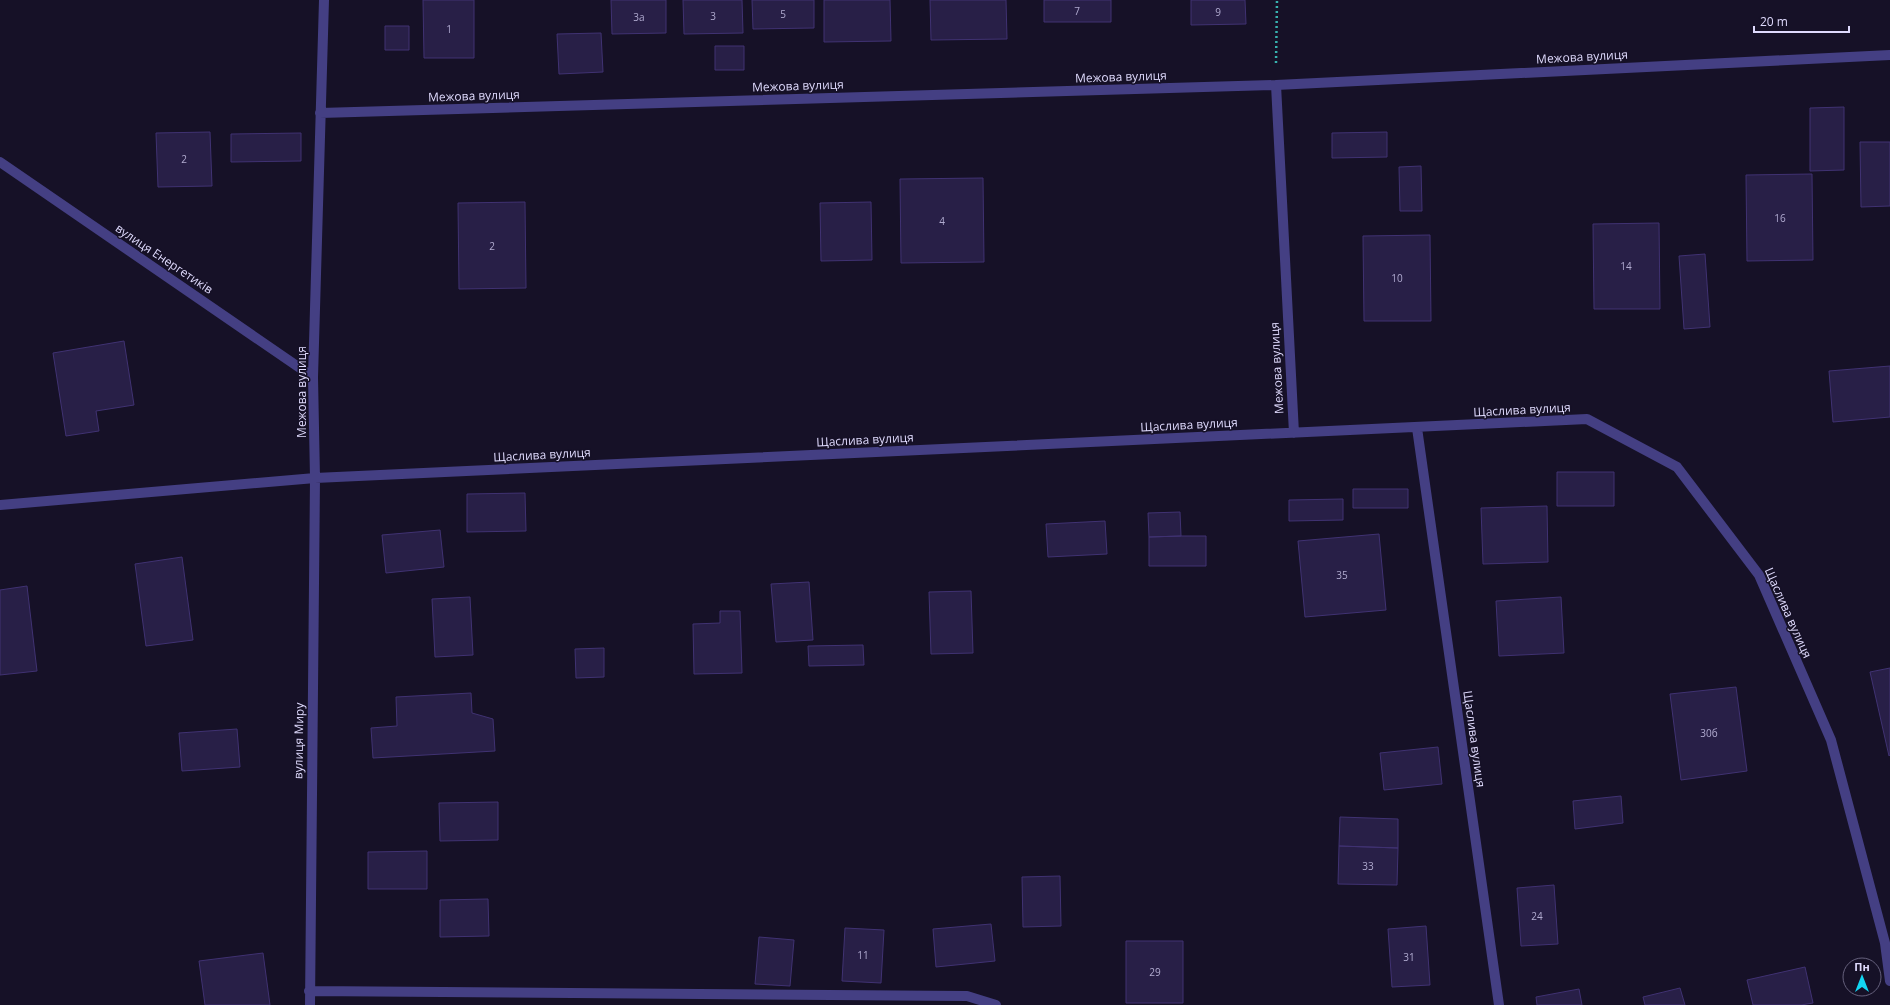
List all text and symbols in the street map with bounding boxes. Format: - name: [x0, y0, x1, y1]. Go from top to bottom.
- house number: 7: [1074, 4, 1080, 18]
- house number: 9: [1215, 5, 1221, 19]
- house number: 5: [780, 7, 786, 21]
- scale bar: [1754, 8, 1849, 34]
- house number: 3: [710, 9, 716, 23]
- house number: 3а: [633, 10, 645, 24]
- text: 20 m: [1760, 13, 1788, 30]
- house number: 1: [446, 22, 452, 36]
- street label: Межова вулиця: [1536, 46, 1628, 67]
- street label: Межова вулиця: [1075, 66, 1167, 87]
- street label: Межова вулиця: [752, 75, 844, 96]
- street label: Межова вулиця: [428, 85, 520, 106]
- house number: 2: [181, 152, 187, 166]
- house number: 16: [1774, 211, 1786, 225]
- house number: 4: [939, 214, 945, 228]
- street label: вулиця Енергетиків: [112, 220, 217, 298]
- house number: 2: [489, 239, 495, 253]
- house number: 14: [1620, 259, 1632, 273]
- house number: 10: [1391, 271, 1403, 285]
- street label: Межова вулиця: [1266, 322, 1287, 414]
- street label: Межова вулиця: [293, 346, 310, 438]
- street label: Щаслива вулиця: [1473, 398, 1571, 421]
- street label: Щаслива вулиця: [1140, 413, 1238, 436]
- street label: Щаслива вулиця: [816, 428, 914, 451]
- street label: Щаслива вулиця: [493, 443, 591, 466]
- street label: Щаслива вулиця: [1761, 565, 1816, 661]
- house number: 35: [1336, 568, 1348, 582]
- street label: Щаслива вулиця: [1459, 689, 1490, 788]
- street label: вулиця Миру: [289, 702, 308, 779]
- house number: 30б: [1700, 726, 1718, 740]
- house number: 33: [1362, 859, 1374, 873]
- house number: 24: [1531, 909, 1543, 923]
- house number: 11: [857, 948, 869, 962]
- house number: 31: [1403, 950, 1415, 964]
- north arrow: [1842, 957, 1882, 997]
- text: Пн: [1854, 959, 1870, 974]
- house number: 29: [1149, 965, 1161, 979]

